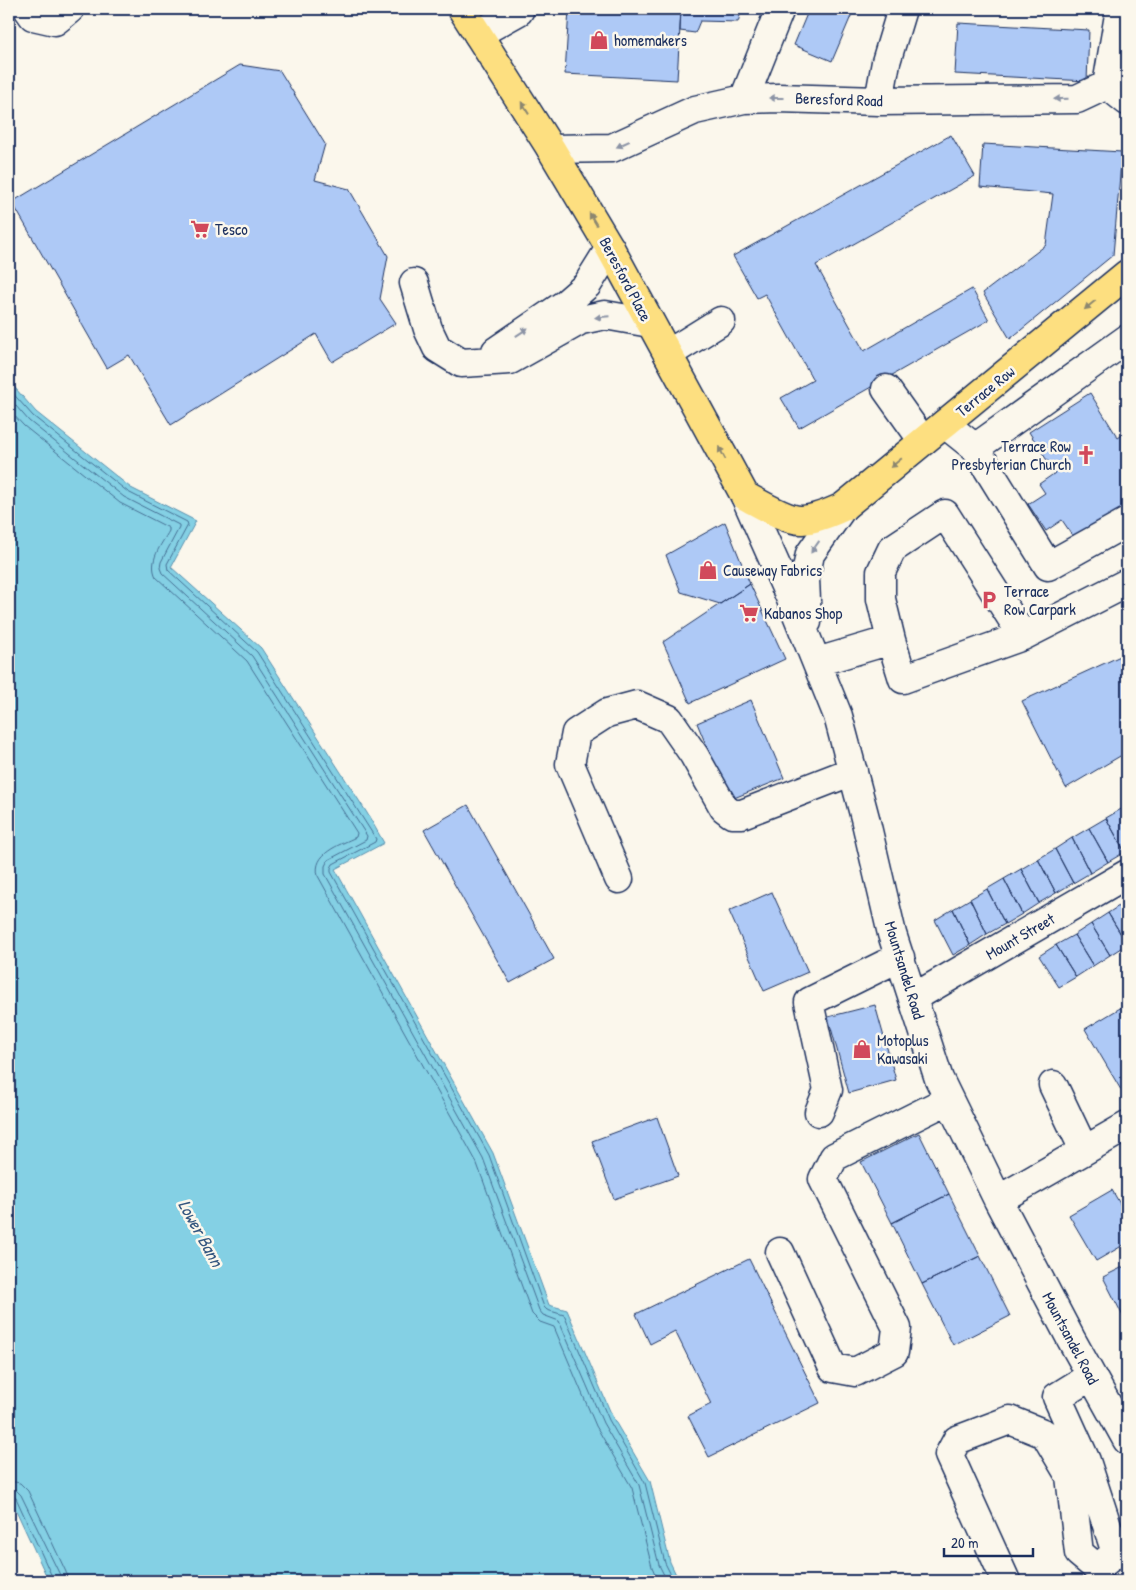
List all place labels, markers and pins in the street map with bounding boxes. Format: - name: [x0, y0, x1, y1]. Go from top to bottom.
- shop icon: homemakers: [588, 29, 610, 51]
- place label: homemakers: [614, 29, 687, 51]
- supermarket icon: Tesco: [189, 218, 211, 240]
- place label: Tesco: [215, 218, 248, 240]
- place label: Terrace Row Presbyterian Church: [951, 435, 1071, 475]
- church icon: Terrace Row Presbyterian Church: [1075, 444, 1097, 466]
- shop icon: Causeway Fabrics: [697, 559, 719, 581]
- place label: Causeway Fabrics: [723, 559, 822, 581]
- place label: Terrace Row Carpark: [1004, 580, 1076, 620]
- parking icon: Terrace Row Carpark: [978, 589, 1000, 611]
- supermarket icon: Kabanos Shop: [738, 602, 760, 624]
- place label: Kabanos Shop: [764, 602, 843, 624]
- place label: Motoplus Kawasaki: [877, 1029, 929, 1069]
- shop icon: Motoplus Kawasaki: [851, 1038, 873, 1060]

